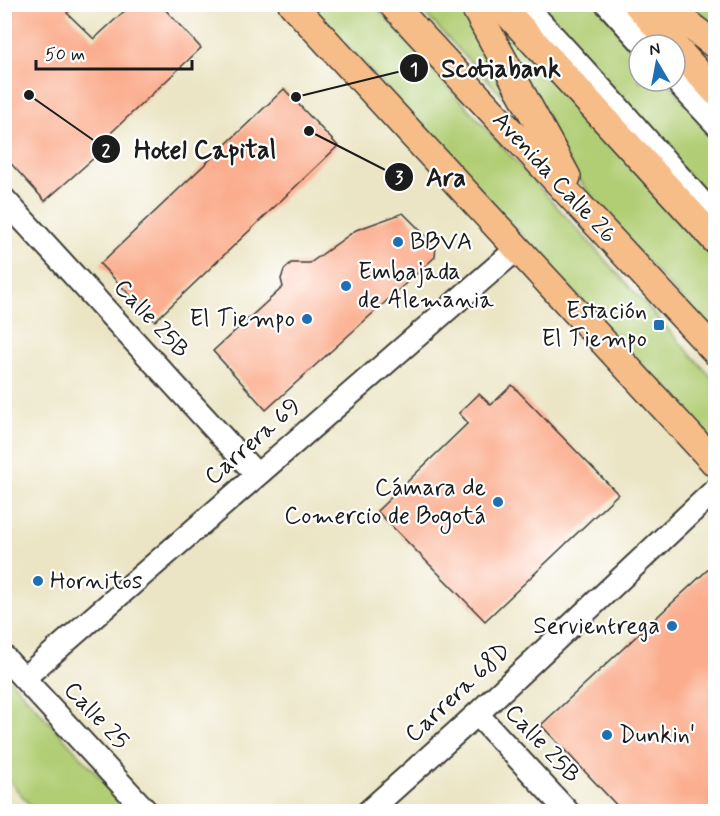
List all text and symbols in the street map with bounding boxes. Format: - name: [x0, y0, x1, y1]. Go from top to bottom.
- scale bar: [36, 33, 192, 71]
- north arrow: [627, 33, 687, 93]
- text: N: [648, 38, 662, 61]
- text: 50 m: [45, 43, 85, 67]
- callout: Scotiabank: [399, 46, 573, 90]
- text: Scotiabank: [441, 53, 561, 87]
- text: 1: [410, 58, 418, 82]
- street label: Avenida Calle 26: [485, 106, 623, 250]
- callout: Hotel Capital: [91, 127, 288, 171]
- text: Hotel Capital: [134, 134, 276, 168]
- text: 2: [102, 139, 111, 163]
- callout: Ara: [384, 155, 478, 199]
- text: Ara: [426, 162, 466, 196]
- text: 3: [395, 166, 404, 190]
- place label: BBVA: [410, 227, 473, 258]
- marker: BBVA: [391, 235, 405, 249]
- place label: Embajada de Alemania: [358, 257, 494, 316]
- street label: Calle 25B: [106, 273, 196, 365]
- marker: Embajada de Alemania: [339, 279, 353, 293]
- place label: Estación El Tiempo: [541, 296, 647, 355]
- place label: El Tiempo: [189, 304, 295, 335]
- marker: El Tiempo: [300, 312, 314, 326]
- marker: Estación El Tiempo: [652, 318, 666, 332]
- street label: Carrera 69: [198, 392, 308, 492]
- place label: Cámara de Comercio de Bogotá: [284, 473, 486, 534]
- marker: Cámara de Comercio de Bogotá: [491, 495, 505, 509]
- place label: Hornitos: [50, 566, 143, 597]
- marker: Hornitos: [31, 574, 45, 588]
- place label: Servientrega: [533, 611, 660, 642]
- marker: Servientrega: [665, 619, 679, 633]
- street label: Carrera 68D: [399, 636, 517, 750]
- street label: Calle 25: [56, 675, 136, 757]
- street label: Calle 25B: [497, 698, 587, 790]
- place label: Dunkin': [619, 720, 695, 751]
- marker: Dunkin': [600, 728, 614, 742]

